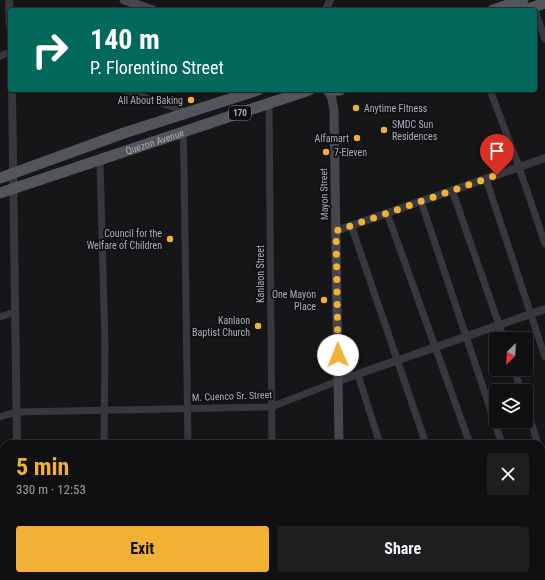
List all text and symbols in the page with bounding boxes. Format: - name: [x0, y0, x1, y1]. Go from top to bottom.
- text: 140 m: [90, 23, 160, 56]
- icon: right: [24, 24, 76, 76]
- text: P. Florentino Street: [90, 57, 224, 78]
- place label: All About Baking: [118, 95, 183, 106]
- marker: All About Baking: [186, 95, 196, 105]
- marker: Anytime Fitness: [351, 103, 361, 113]
- place label: Anytime Fitness: [364, 103, 428, 114]
- road number: 170: [229, 106, 251, 120]
- place label: SMDC Sun Residences: [392, 119, 438, 142]
- marker: SMDC Sun Residences: [379, 125, 389, 135]
- street label: Quezon Avenue: [124, 127, 186, 156]
- place label: Alfamart: [314, 133, 349, 144]
- marker: Alfamart: [352, 133, 362, 143]
- pin: [480, 134, 514, 175]
- icon: arrive: [486, 140, 508, 162]
- marker: 7-Eleven: [321, 147, 331, 157]
- place label: 7-Eleven: [334, 147, 367, 158]
- street label: Mayon Street: [318, 168, 330, 220]
- place label: Council for the Welfare of Children: [87, 228, 162, 251]
- marker: Council for the Welfare of Children: [165, 234, 175, 244]
- street label: Kanlaon Street: [255, 245, 266, 303]
- place label: One Mayon Place: [272, 289, 316, 312]
- marker: One Mayon Place: [319, 295, 329, 305]
- place label: Kanlaon Baptist Church: [192, 315, 250, 338]
- marker: Kanlaon Baptist Church: [253, 321, 263, 331]
- north arrow: [489, 332, 533, 376]
- map controls: [489, 332, 533, 428]
- position arrow: [317, 334, 359, 376]
- button: layers: [489, 384, 533, 428]
- street label: M. Cuenco Sr. Street: [192, 389, 272, 403]
- text: 5 min: [16, 453, 69, 481]
- button: close: [487, 453, 529, 495]
- text: 330 m · 12:53: [16, 482, 86, 497]
- button: Exit: [16, 526, 269, 572]
- button: Share: [277, 526, 529, 572]

